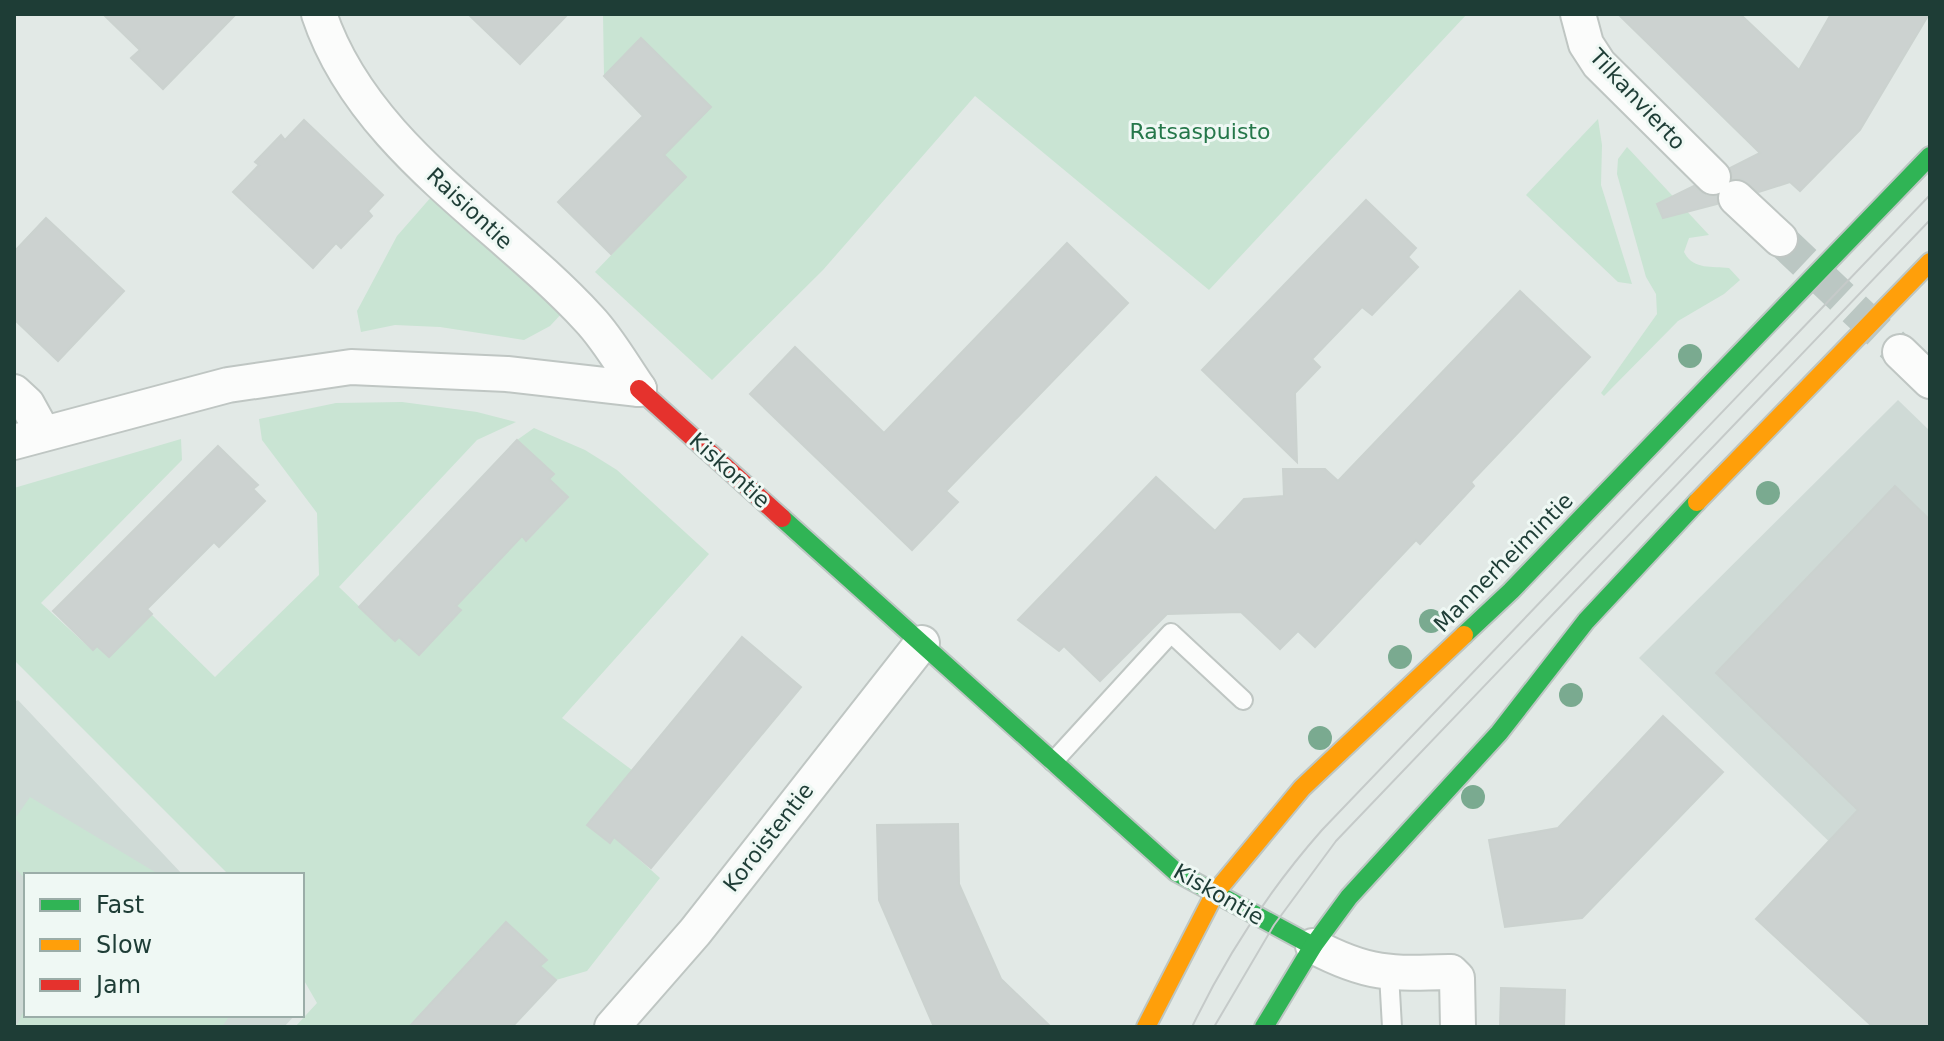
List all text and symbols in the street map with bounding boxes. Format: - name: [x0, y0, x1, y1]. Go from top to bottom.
- street label: Tilkanvierto: [1584, 43, 1691, 155]
- park label: Ratsaspuisto: [1130, 119, 1270, 144]
- street label: Raisiontie: [422, 163, 518, 254]
- street label: Kiskontie: [684, 428, 775, 513]
- street label: Mannerheimintie: [1429, 488, 1578, 637]
- street label: Koroistentie: [718, 778, 818, 897]
- street label: Kiskontie: [1169, 859, 1268, 930]
- legend: [24, 873, 304, 1017]
- text: Fast: [96, 891, 144, 919]
- text: Slow: [96, 931, 152, 959]
- text: Jam: [94, 971, 141, 999]

